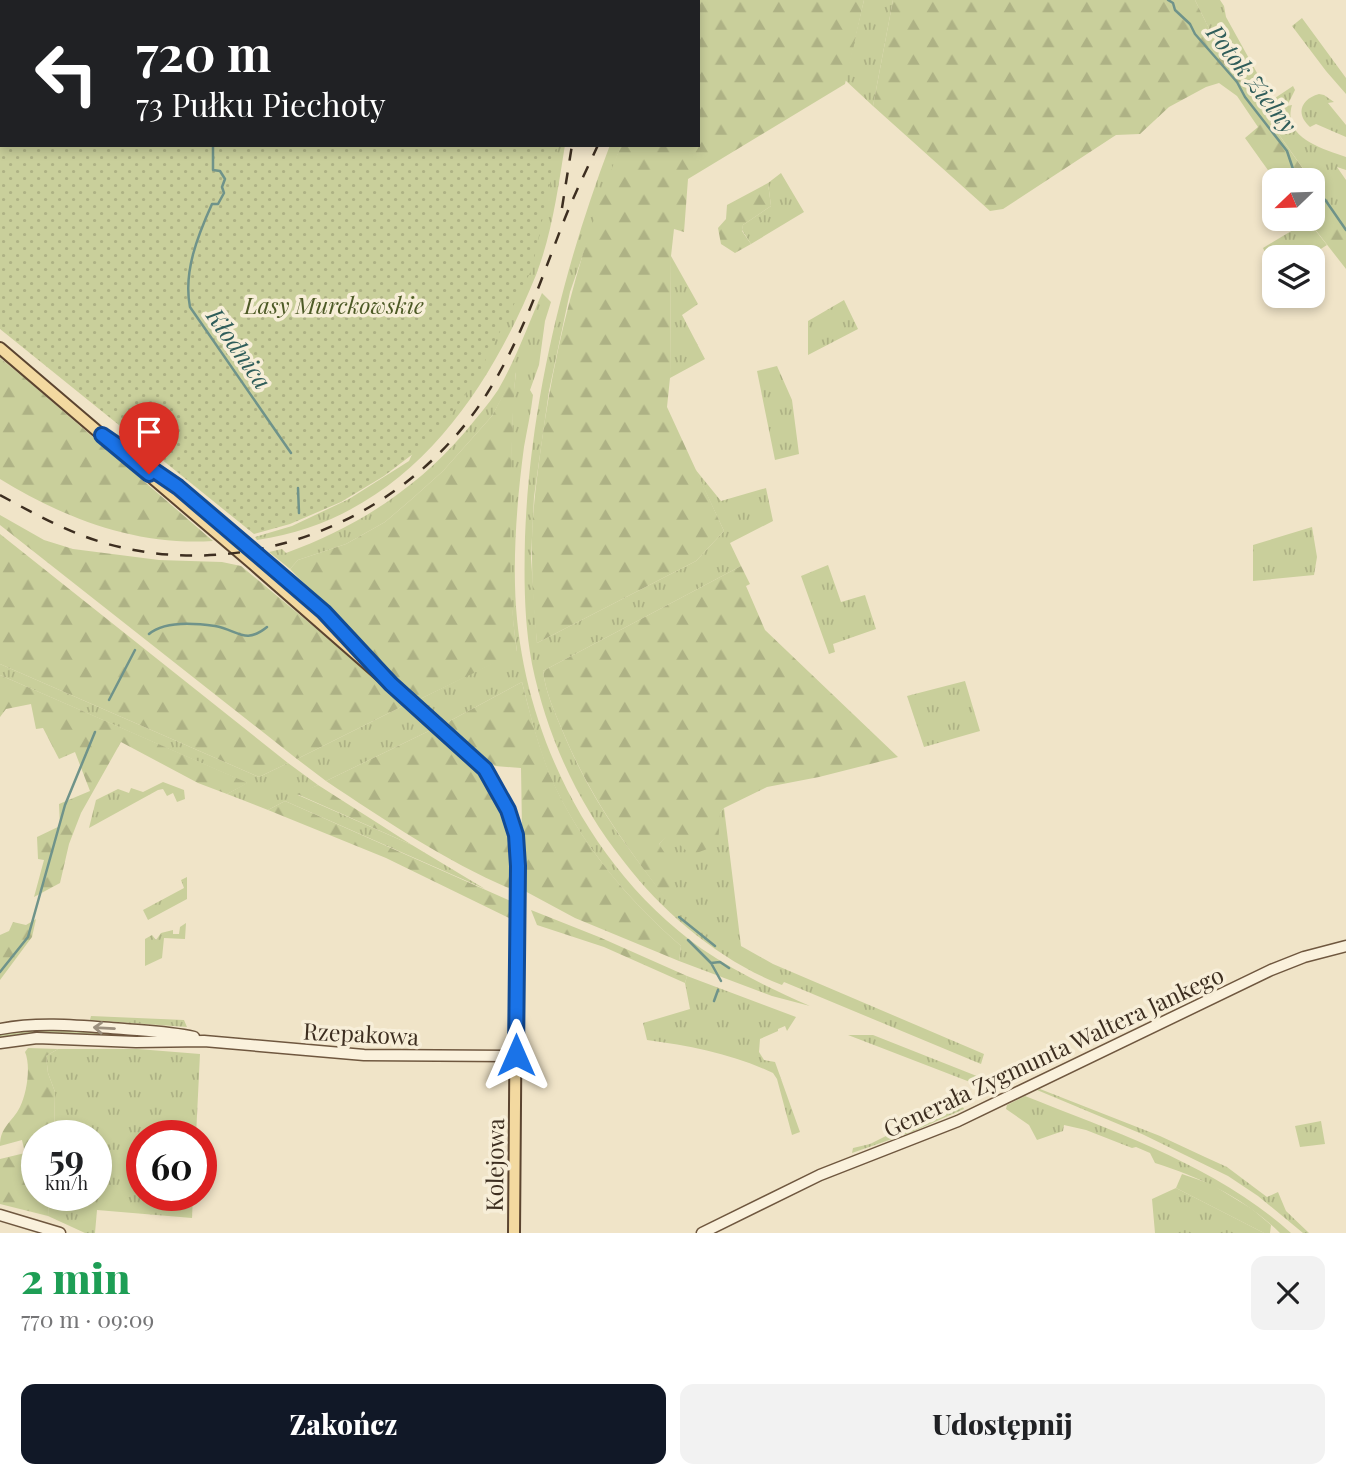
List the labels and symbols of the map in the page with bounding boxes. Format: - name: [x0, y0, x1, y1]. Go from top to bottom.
- water label: Potok Zielny: [1200, 16, 1305, 139]
- north arrow: [1262, 168, 1325, 231]
- park label: Lasy Murckowskie: [243, 289, 424, 320]
- water label: Kłodnica: [200, 300, 280, 395]
- pin: [119, 402, 179, 474]
- street label: Generała Zygmunta Waltera Jankego: [878, 958, 1228, 1144]
- street label: Rzepakowa: [302, 1014, 420, 1052]
- position arrow: [479, 1018, 553, 1092]
- one-way arrow: [93, 1021, 116, 1034]
- street label: Kolejowa: [478, 1118, 510, 1212]
- speed limit sign: 60: [126, 1120, 217, 1211]

